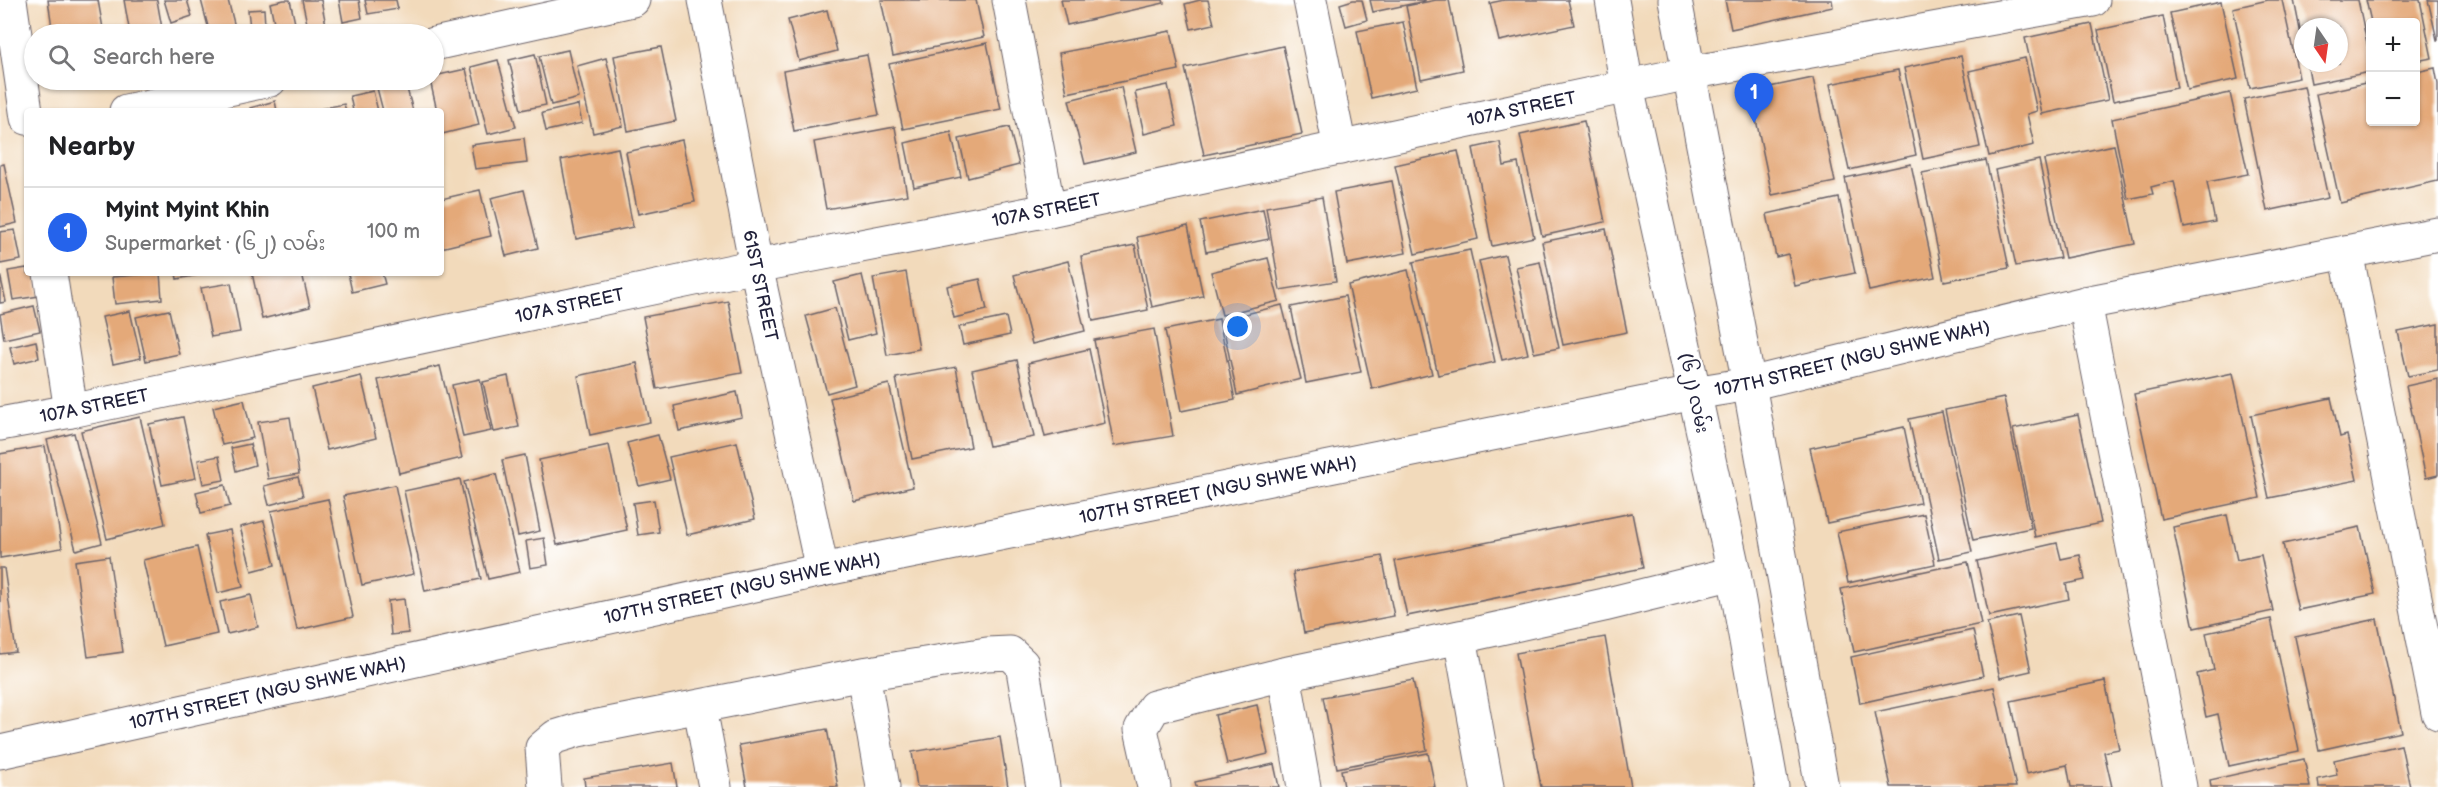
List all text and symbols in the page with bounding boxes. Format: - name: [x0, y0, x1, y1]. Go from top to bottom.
- north arrow: [2294, 18, 2348, 72]
- map controls: [2366, 18, 2420, 126]
- button: +: [2366, 18, 2420, 72]
- search box: [24, 24, 444, 90]
- icon: search: [45, 41, 78, 74]
- text: Search here: [93, 44, 215, 71]
- button: −: [2366, 72, 2420, 126]
- pin: 1: [1734, 74, 1774, 123]
- street label: 107A STREET: [1465, 87, 1578, 131]
- text: Nearby: [48, 132, 135, 163]
- street label: 107A STREET: [990, 189, 1103, 231]
- text: Myint Myint Khin: [105, 197, 270, 224]
- text: 1: [63, 220, 72, 244]
- text: 100 m: [367, 220, 420, 244]
- street label: 61ST STREET: [739, 228, 783, 343]
- text: Supermarket · (၆၂) လမ်း: [105, 232, 325, 256]
- street label: 107A STREET: [513, 284, 626, 327]
- your location: [1223, 312, 1252, 341]
- street label: 107TH STREET (NGU SHWE WAH): [1713, 316, 1992, 400]
- street label: (၆၂) လမ်း: [1671, 350, 1716, 436]
- street label: 107A STREET: [38, 384, 151, 427]
- street label: 107TH STREET (NGU SHWE WAH): [1078, 451, 1358, 528]
- street label: 107TH STREET (NGU SHWE WAH): [602, 548, 882, 628]
- street label: 107TH STREET (NGU SHWE WAH): [127, 652, 408, 734]

